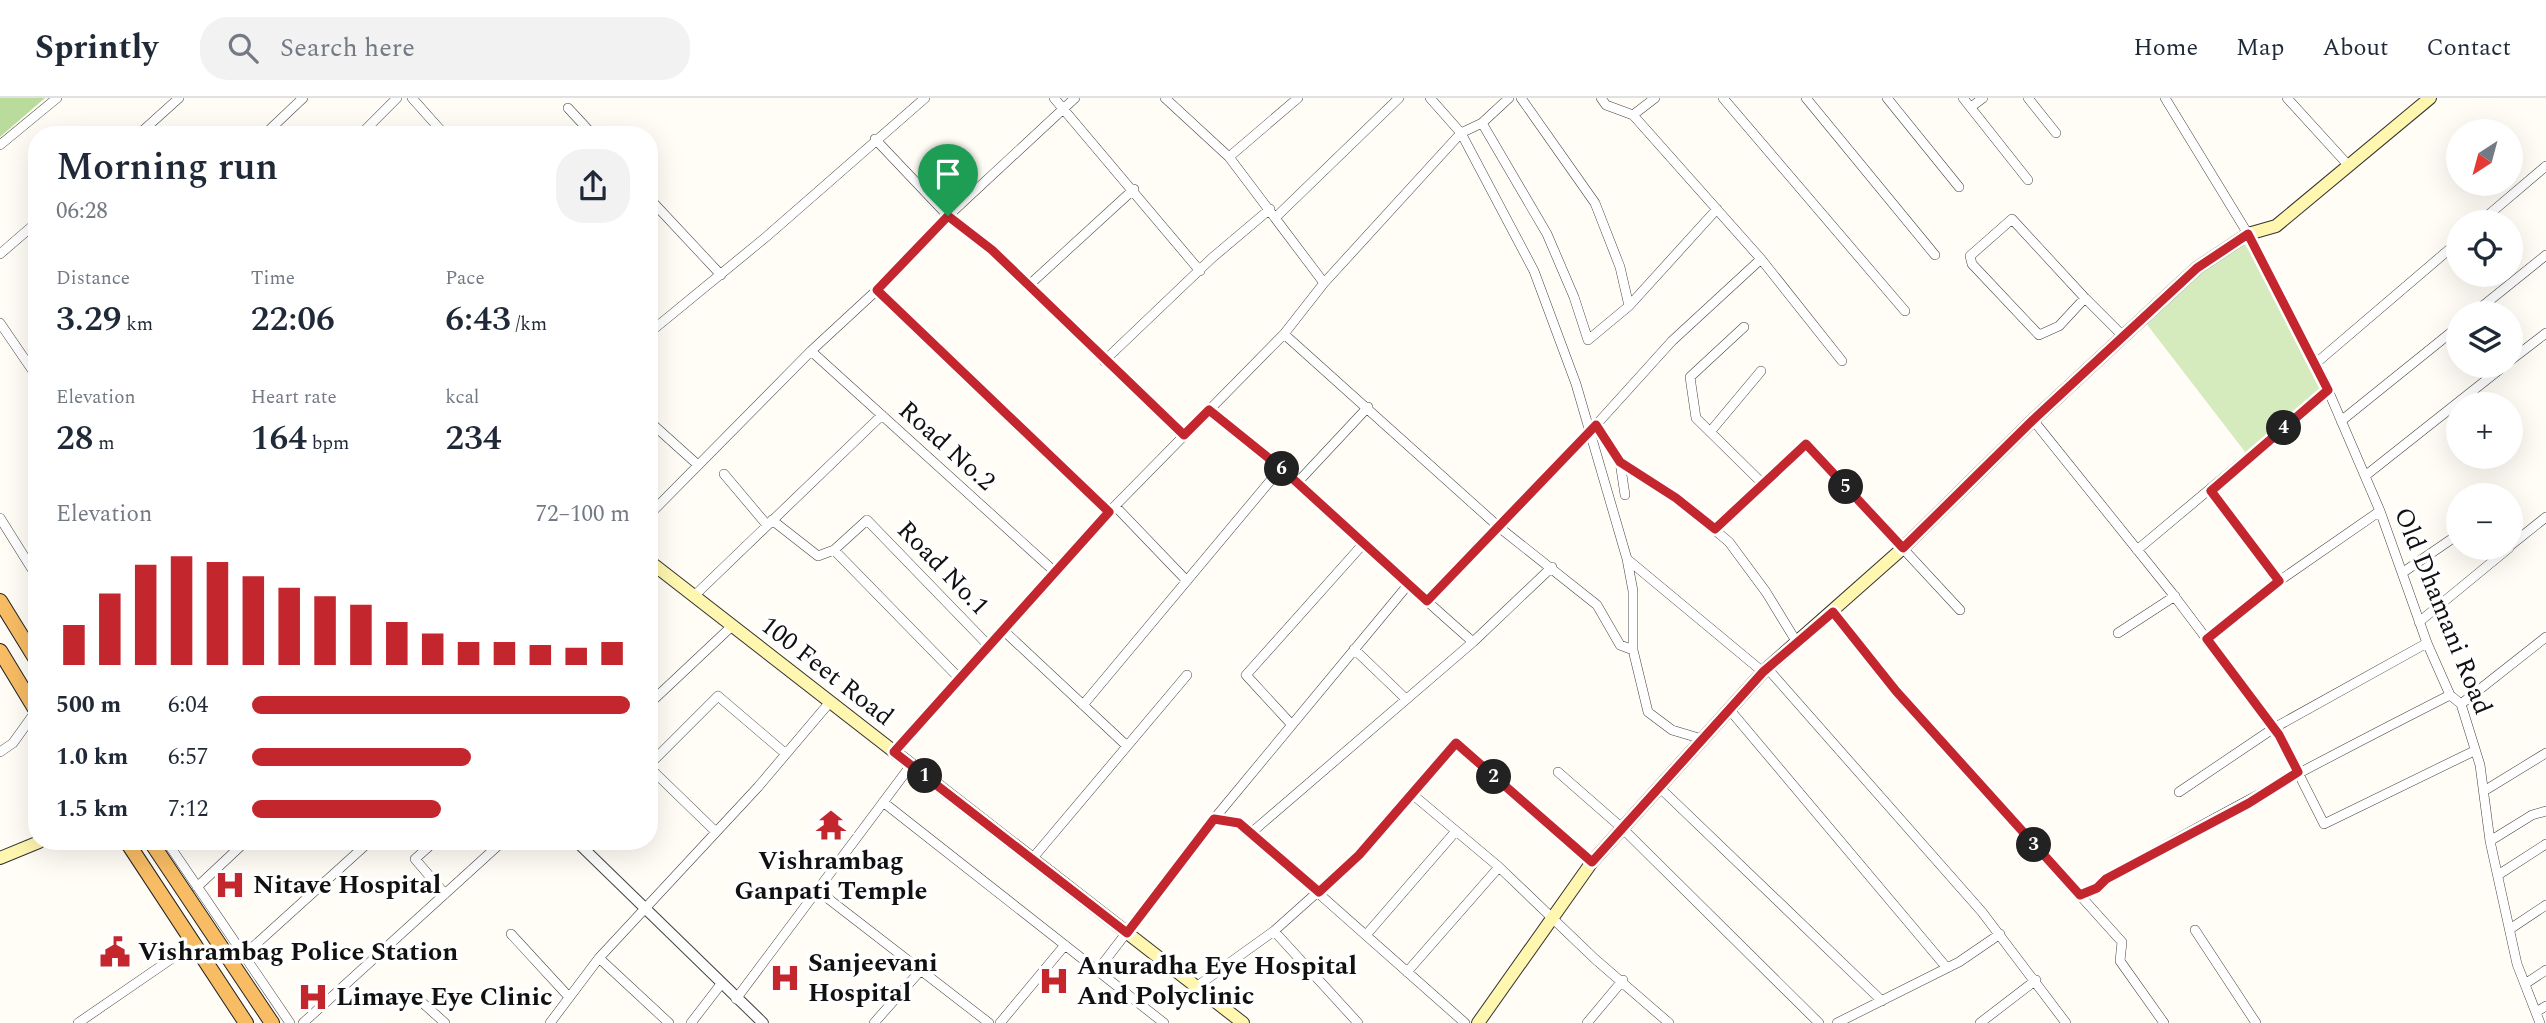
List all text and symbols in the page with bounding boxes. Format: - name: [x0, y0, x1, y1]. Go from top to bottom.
- search box: [200, 17, 690, 80]
- text: Sprintly: [35, 23, 158, 73]
- text: Search here: [280, 28, 415, 68]
- icon: search: [224, 29, 262, 67]
- text: Home: [2133, 30, 2198, 66]
- text: Map: [2236, 30, 2284, 66]
- text: About: [2322, 30, 2388, 66]
- text: Contact: [2426, 30, 2511, 66]
- north arrow: [2446, 119, 2524, 196]
- map controls: [2446, 119, 2523, 560]
- text: Morning run: [56, 139, 278, 197]
- pin: [918, 144, 978, 216]
- button: share: [556, 149, 630, 223]
- icon: arrive: [929, 155, 967, 193]
- text: 06:28: [56, 194, 108, 229]
- button: locate: [2446, 210, 2523, 287]
- text: Distance: [56, 264, 130, 293]
- text: Time: [251, 264, 295, 293]
- text: Pace: [445, 264, 485, 293]
- text: 3.29: [56, 293, 121, 346]
- text: 22:06: [251, 293, 335, 346]
- text: 6:43: [445, 293, 511, 346]
- button: layers: [2446, 301, 2523, 378]
- text: km: [121, 310, 153, 339]
- text: /km: [511, 310, 547, 339]
- text: Elevation: [56, 383, 136, 412]
- text: Heart rate: [251, 383, 337, 412]
- text: kcal: [445, 383, 479, 412]
- street label: Road No.2: [889, 391, 1005, 501]
- button: +: [2446, 392, 2523, 469]
- pin: 4: [2266, 410, 2302, 446]
- text: 28: [56, 412, 94, 465]
- text: 164: [251, 412, 307, 465]
- text: 234: [445, 412, 502, 465]
- text: 4: [2278, 413, 2289, 442]
- text: m: [94, 429, 115, 458]
- text: bpm: [307, 429, 349, 458]
- pin: 6: [1264, 452, 1300, 486]
- text: 6: [1276, 454, 1287, 483]
- pin: 5: [1828, 470, 1864, 504]
- text: 5: [1840, 472, 1851, 501]
- button: −: [2446, 483, 2523, 560]
- text: Elevation: [56, 497, 152, 532]
- text: 72–100 m: [535, 497, 630, 532]
- street label: Old Dhamani Road: [2383, 501, 2503, 721]
- street label: Road No.1: [887, 511, 999, 625]
- street label: 100 Feet Road: [752, 606, 902, 736]
- text: 500 m: [56, 688, 121, 723]
- text: 6:04: [168, 688, 208, 723]
- text: 1.0 km: [56, 740, 128, 775]
- text: 6:57: [168, 740, 208, 775]
- pin: 1: [908, 758, 942, 794]
- pin: 2: [1476, 760, 1512, 794]
- text: 1: [919, 761, 930, 790]
- text: 2: [1488, 762, 1499, 791]
- text: 1.5 km: [56, 792, 128, 827]
- text: 7:12: [168, 792, 208, 827]
- temple icon: Vishrambag Ganpati Temple: [814, 808, 848, 842]
- pin: 3: [2016, 828, 2052, 862]
- text: 3: [2028, 830, 2039, 859]
- place label: Vishrambag Ganpati Temple: [735, 841, 928, 911]
- place label: Nitave Hospital: [253, 865, 441, 905]
- hospital icon: Nitave Hospital: [213, 868, 247, 902]
- place label: Vishrambag Police Station: [138, 932, 458, 972]
- public building icon: Vishrambag Police Station: [98, 935, 132, 969]
- place label: Sanjeevani Hospital: [808, 943, 938, 1013]
- place label: Anuradha Eye Hospital And Polyclinic: [1077, 946, 1357, 1016]
- hospital icon: Sanjeevani Hospital: [768, 961, 802, 995]
- hospital icon: Anuradha Eye Hospital And Polyclinic: [1037, 964, 1071, 998]
- place label: Limaye Eye Clinic: [336, 977, 553, 1017]
- hospital icon: Limaye Eye Clinic: [296, 980, 330, 1014]

